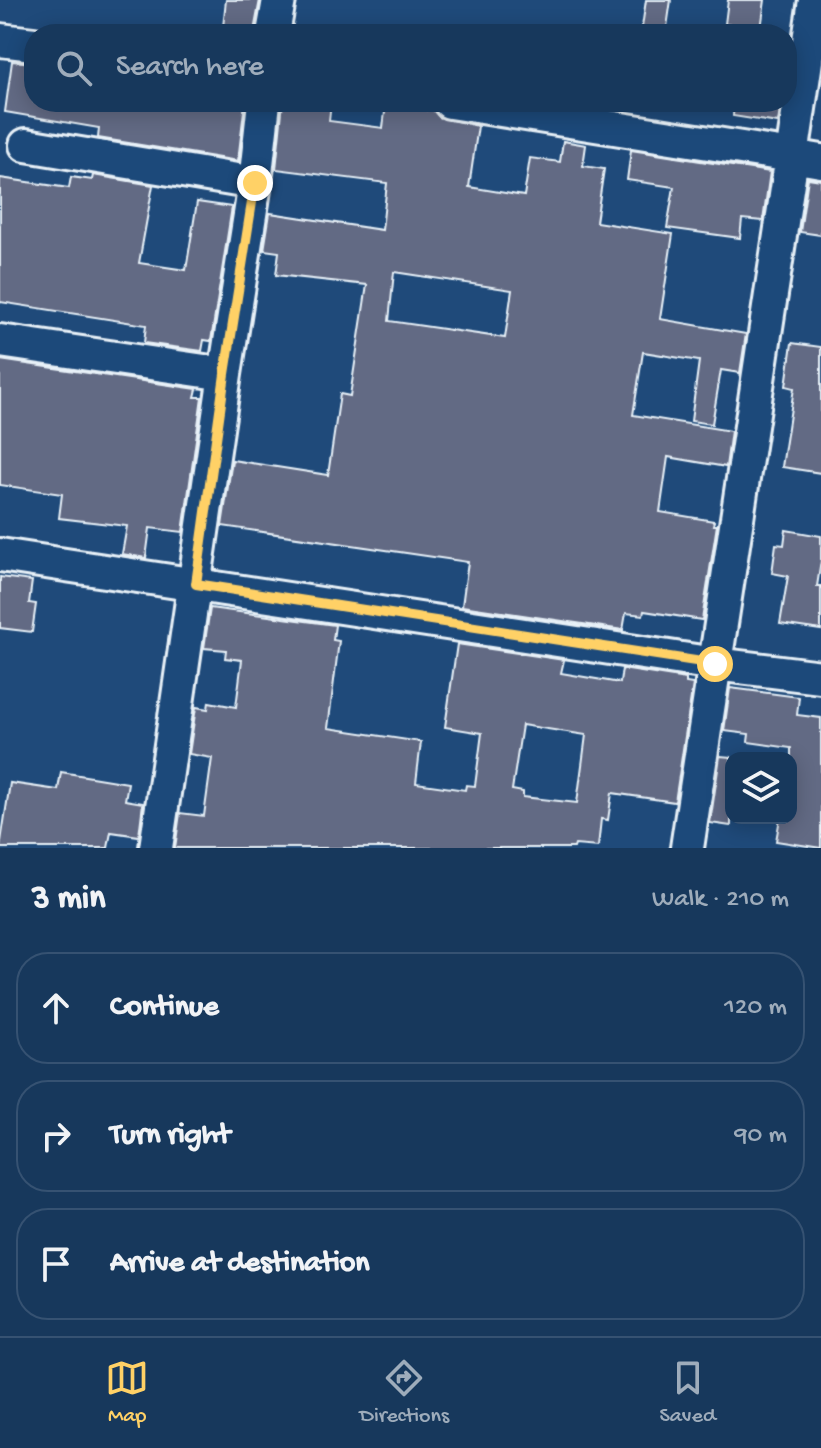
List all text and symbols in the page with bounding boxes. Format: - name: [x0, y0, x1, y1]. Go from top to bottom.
- search box: [24, 24, 797, 112]
- icon: search: [52, 46, 96, 90]
- text: Search here: [116, 51, 264, 86]
- route end: [237, 165, 273, 201]
- route start: [697, 646, 733, 682]
- map controls: [725, 752, 797, 824]
- button: layers: [725, 752, 797, 824]
- text: 3 min: [32, 880, 105, 920]
- text: Walk · 210 m: [652, 885, 789, 916]
- icon: ahead: [34, 986, 78, 1030]
- text: Continue: [110, 991, 219, 1026]
- text: 120 m: [724, 993, 787, 1024]
- icon: right: [34, 1114, 78, 1158]
- text: Turn right: [110, 1119, 230, 1154]
- text: 90 m: [735, 1121, 787, 1152]
- icon: arrive: [34, 1242, 78, 1286]
- text: Arrive at destination: [110, 1247, 370, 1282]
- tab: Map: [105, 1356, 149, 1430]
- tab: Directions: [360, 1356, 449, 1430]
- tab: Saved: [659, 1356, 716, 1430]

